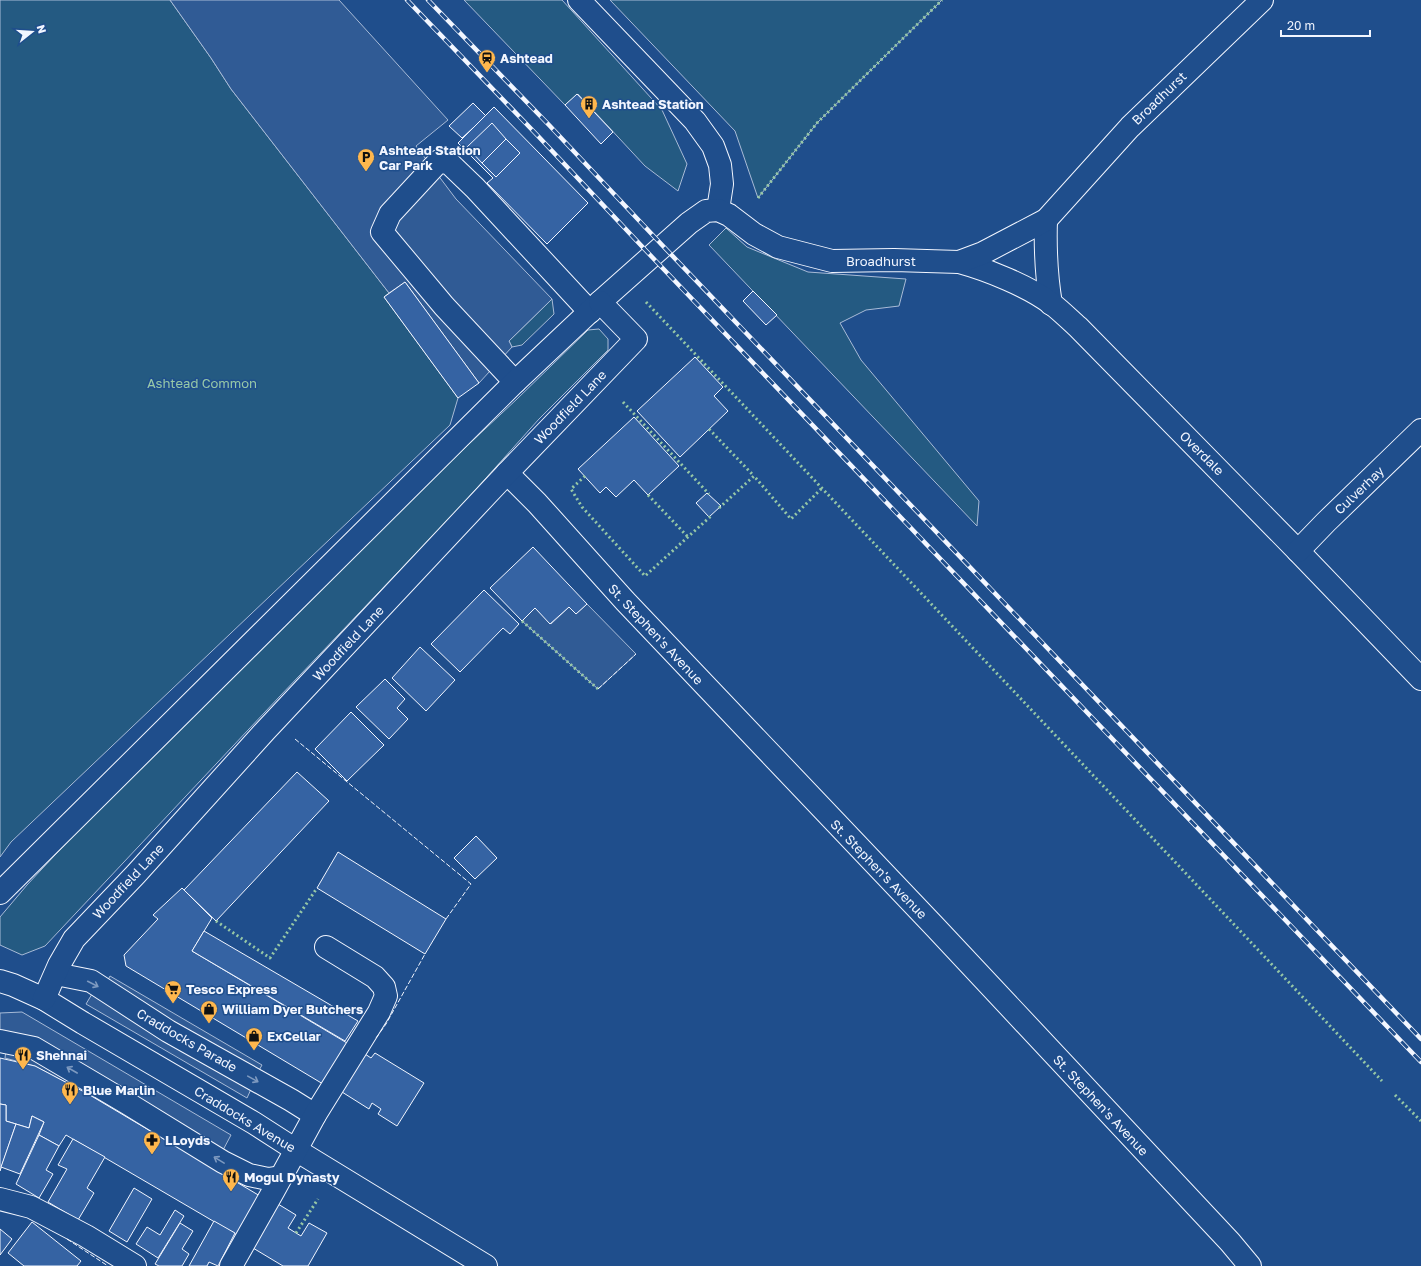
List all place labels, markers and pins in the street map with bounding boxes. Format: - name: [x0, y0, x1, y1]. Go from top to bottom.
- station icon: Ashtead: [477, 48, 497, 73]
- place label: Ashtead: [500, 50, 553, 66]
- building icon: Ashtead Station: [579, 94, 599, 119]
- place label: Ashtead Station: [602, 96, 704, 112]
- place label: Ashtead Station Car Park: [379, 142, 481, 173]
- parking icon: Ashtead Station Car Park: [356, 147, 376, 172]
- supermarket icon: Tesco Express: [163, 979, 183, 1004]
- place label: Tesco Express: [186, 981, 278, 997]
- shop icon: William Dyer Butchers: [199, 999, 219, 1024]
- place label: William Dyer Butchers: [222, 1001, 363, 1017]
- shop icon: ExCellar: [244, 1026, 264, 1051]
- place label: ExCellar: [267, 1028, 321, 1044]
- restaurant icon: Shehnai: [13, 1045, 33, 1070]
- place label: Shehnai: [36, 1047, 87, 1063]
- restaurant icon: Blue Marlin: [60, 1080, 80, 1105]
- place label: Blue Marlin: [83, 1082, 155, 1098]
- pharmacy icon: LLoyds: [142, 1130, 162, 1155]
- place label: LLoyds: [165, 1132, 210, 1148]
- restaurant icon: Mogul Dynasty: [221, 1167, 241, 1192]
- place label: Mogul Dynasty: [244, 1169, 340, 1185]

